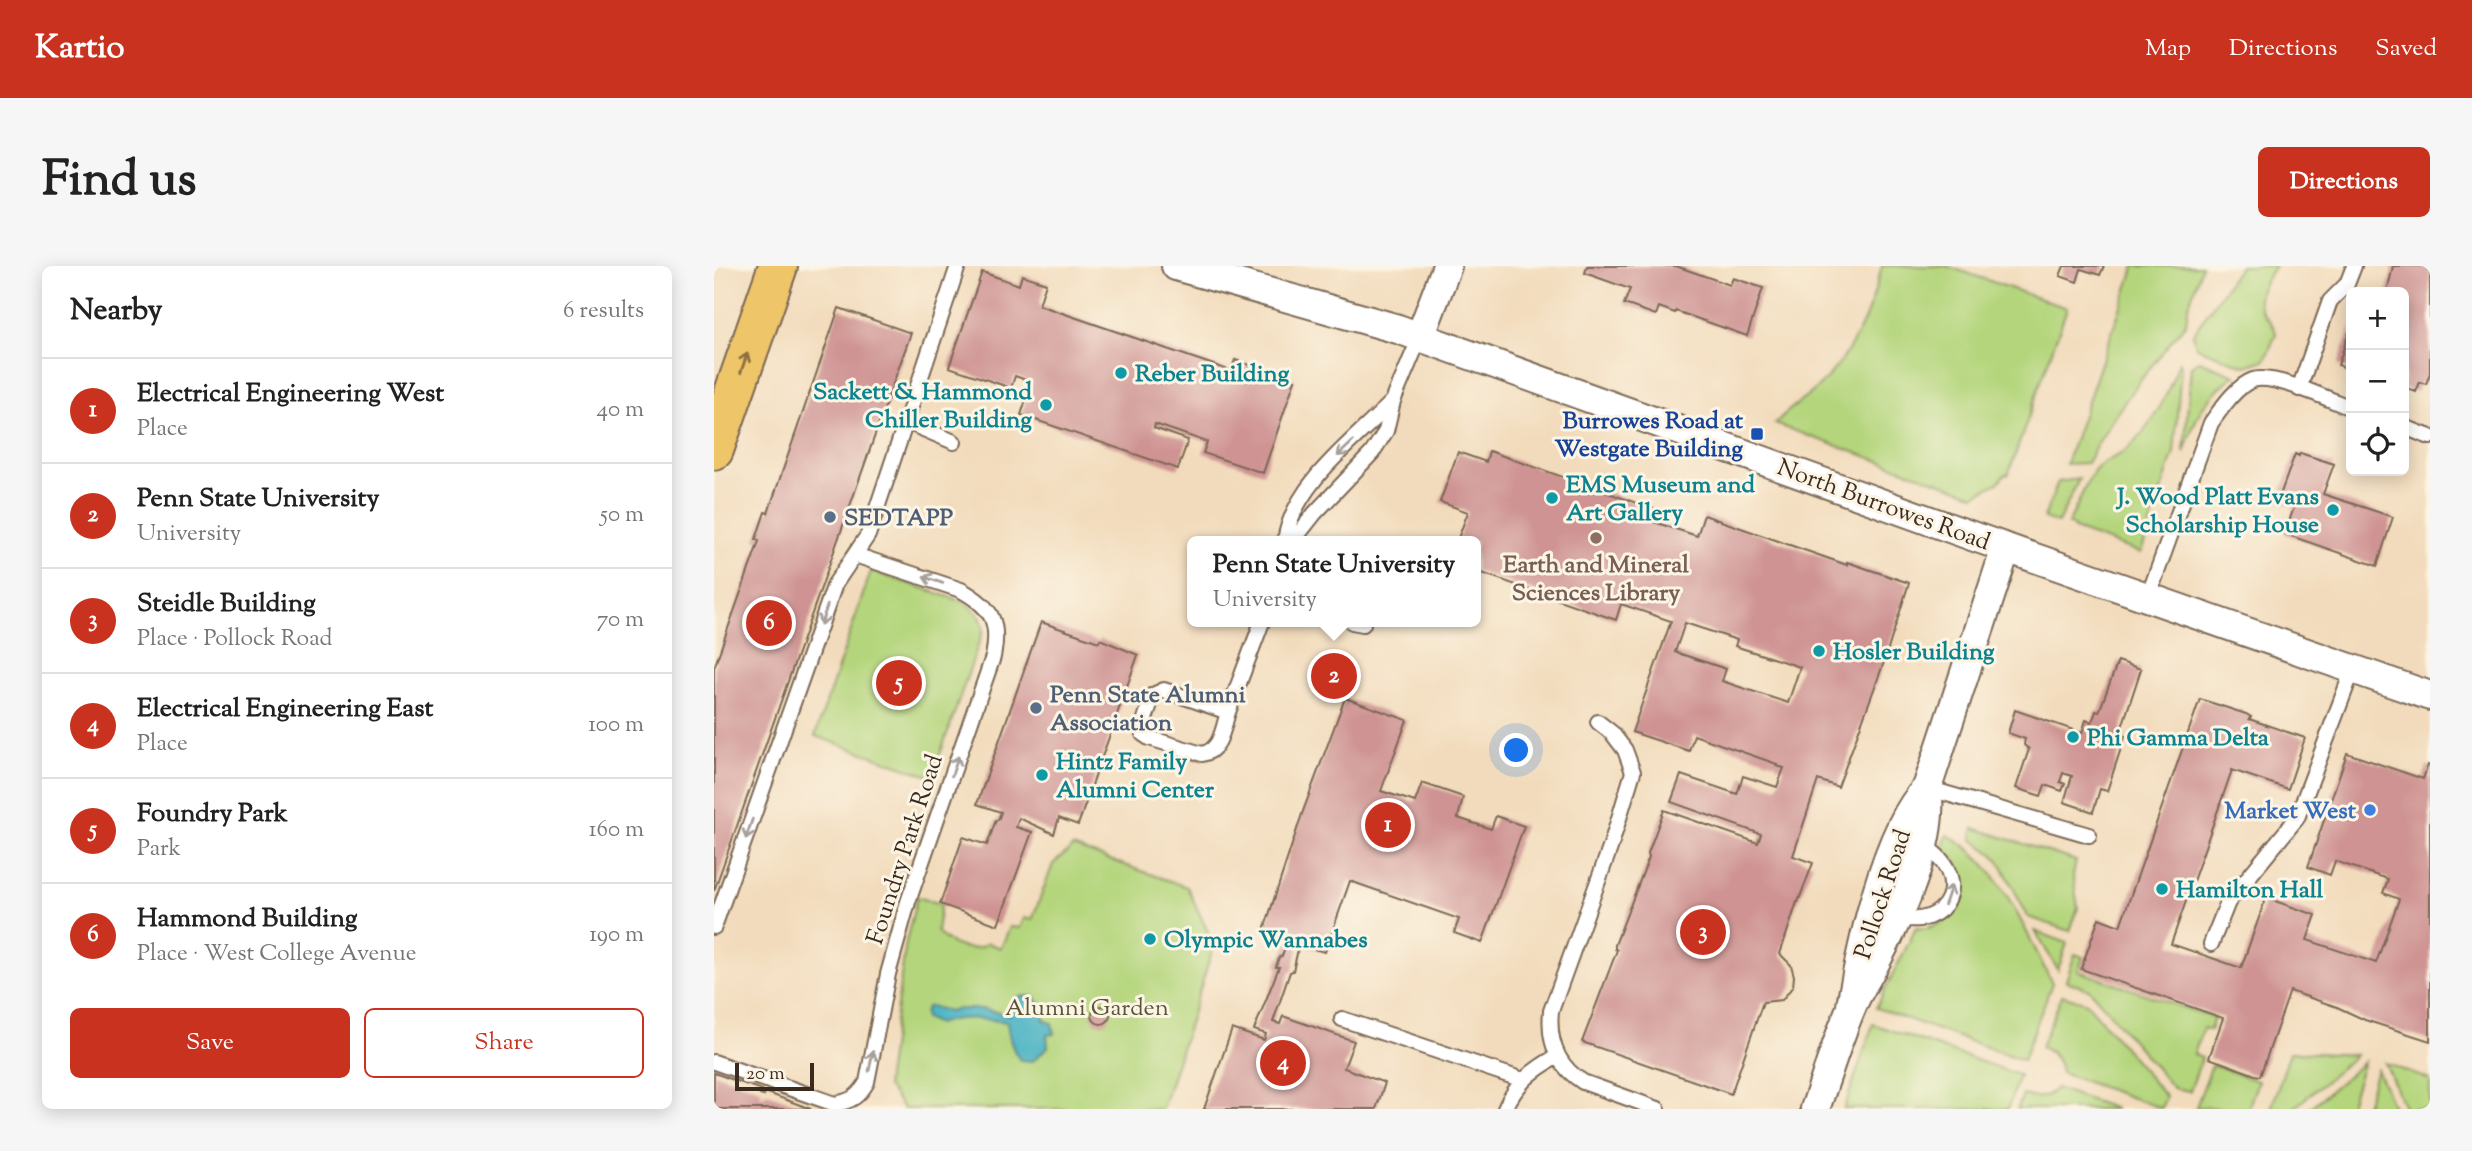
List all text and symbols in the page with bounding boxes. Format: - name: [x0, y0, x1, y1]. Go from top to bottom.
- text: Kartio: [35, 25, 125, 73]
- text: Map: [2145, 32, 2191, 66]
- text: Directions: [2229, 32, 2337, 66]
- text: Saved: [2375, 32, 2437, 66]
- text: Find us: [42, 147, 196, 217]
- button: Directions: [2258, 147, 2430, 217]
- map controls: [2346, 287, 2409, 476]
- button: +: [2346, 287, 2409, 350]
- text: Nearby: [70, 290, 162, 333]
- text: 6 results: [563, 295, 644, 328]
- button: −: [2346, 350, 2409, 413]
- one-way arrow: [739, 352, 751, 374]
- place label: Reber Building: [1135, 358, 1289, 392]
- marker: Reber Building: [1113, 365, 1129, 381]
- text: Electrical Engineering West: [137, 376, 444, 413]
- place label: Sackett & Hammond Chiller Building: [813, 376, 1032, 438]
- text: 1: [89, 394, 97, 427]
- text: 40 m: [597, 394, 644, 427]
- marker: Sackett & Hammond Chiller Building: [1038, 397, 1054, 413]
- place label: Burrowes Road at Westgate Building: [1555, 405, 1744, 467]
- text: Place: [137, 413, 188, 446]
- button: locate: [2346, 413, 2409, 476]
- marker: Burrowes Road at Westgate Building: [1749, 426, 1765, 442]
- one-way arrow: [1337, 440, 1354, 457]
- street label: North Burrowes Road: [1772, 451, 1995, 560]
- place label: EMS Museum and Art Gallery: [1566, 469, 1756, 531]
- text: Penn State University: [137, 481, 379, 518]
- place label: J. Wood Platt Evans Scholarship House: [2115, 481, 2319, 543]
- marker: EMS Museum and Art Gallery: [1544, 490, 1560, 506]
- text: 2: [88, 499, 98, 532]
- text: 50 m: [600, 499, 644, 532]
- place label: SEDTAPP: [844, 502, 954, 536]
- marker: J. Wood Platt Evans Scholarship House: [2325, 502, 2341, 518]
- marker: SEDTAPP: [822, 509, 838, 525]
- text: University: [137, 518, 241, 551]
- marker: Earth and Mineral Sciences Library: [1588, 530, 1604, 546]
- popup: [1187, 536, 1481, 627]
- text: Penn State University: [1213, 547, 1455, 584]
- place label: Earth and Mineral Sciences Library: [1503, 549, 1689, 611]
- one-way arrow: [923, 573, 945, 585]
- text: University: [1213, 584, 1317, 617]
- text: Steidle Building: [137, 586, 316, 623]
- pin: 6: [746, 597, 792, 649]
- one-way arrow: [817, 603, 829, 625]
- text: 3: [88, 604, 98, 637]
- text: 70 m: [597, 604, 644, 637]
- text: Place · Pollock Road: [137, 623, 332, 656]
- place label: Hosler Building: [1833, 636, 1995, 670]
- marker: Hosler Building: [1811, 643, 1827, 659]
- pin: 2: [1311, 650, 1357, 702]
- pin: 5: [876, 657, 922, 709]
- place label: Penn State Alumni Association: [1050, 679, 1246, 741]
- text: Electrical Engineering East: [137, 691, 433, 728]
- marker: Penn State Alumni Association: [1028, 700, 1044, 716]
- text: 4: [87, 709, 99, 742]
- text: 100 m: [588, 709, 644, 742]
- place label: Phi Gamma Delta: [2087, 722, 2270, 756]
- text: Place: [137, 728, 188, 761]
- marker: Phi Gamma Delta: [2065, 729, 2081, 745]
- your location: [1499, 733, 1533, 767]
- place label: Hintz Family Alumni Center: [1056, 746, 1215, 808]
- street label: Foundry Park Road: [859, 750, 953, 949]
- one-way arrow: [950, 755, 962, 777]
- marker: Hintz Family Alumni Center: [1034, 767, 1050, 783]
- place label: Market West: [2224, 795, 2357, 829]
- text: Foundry Park: [137, 796, 288, 833]
- pin: 1: [1365, 799, 1411, 851]
- marker: Market West: [2362, 802, 2378, 818]
- text: 5: [89, 814, 97, 847]
- text: 160 m: [589, 814, 644, 847]
- one-way arrow: [742, 818, 754, 840]
- street label: Pollock Road: [1847, 825, 1921, 964]
- text: Park: [137, 833, 181, 866]
- place label: Hamilton Hall: [2176, 874, 2324, 908]
- marker: Hamilton Hall: [2154, 881, 2170, 897]
- one-way arrow: [1943, 885, 1955, 906]
- text: Hammond Building: [137, 901, 357, 938]
- pin: 3: [1680, 906, 1726, 958]
- text: 6: [87, 919, 99, 952]
- text: 190 m: [589, 919, 644, 952]
- place label: Olympic Wannabes: [1164, 924, 1368, 958]
- marker: Olympic Wannabes: [1142, 931, 1158, 947]
- text: Place · West College Avenue: [137, 938, 416, 971]
- park label: Alumni Garden: [1005, 992, 1169, 1026]
- button: Save: [70, 1008, 350, 1078]
- button: Share: [364, 1008, 644, 1078]
- pin: 4: [1260, 1037, 1306, 1089]
- one-way arrow: [865, 1050, 879, 1073]
- scale bar: [735, 1060, 814, 1092]
- text: 20 m: [746, 1061, 785, 1088]

